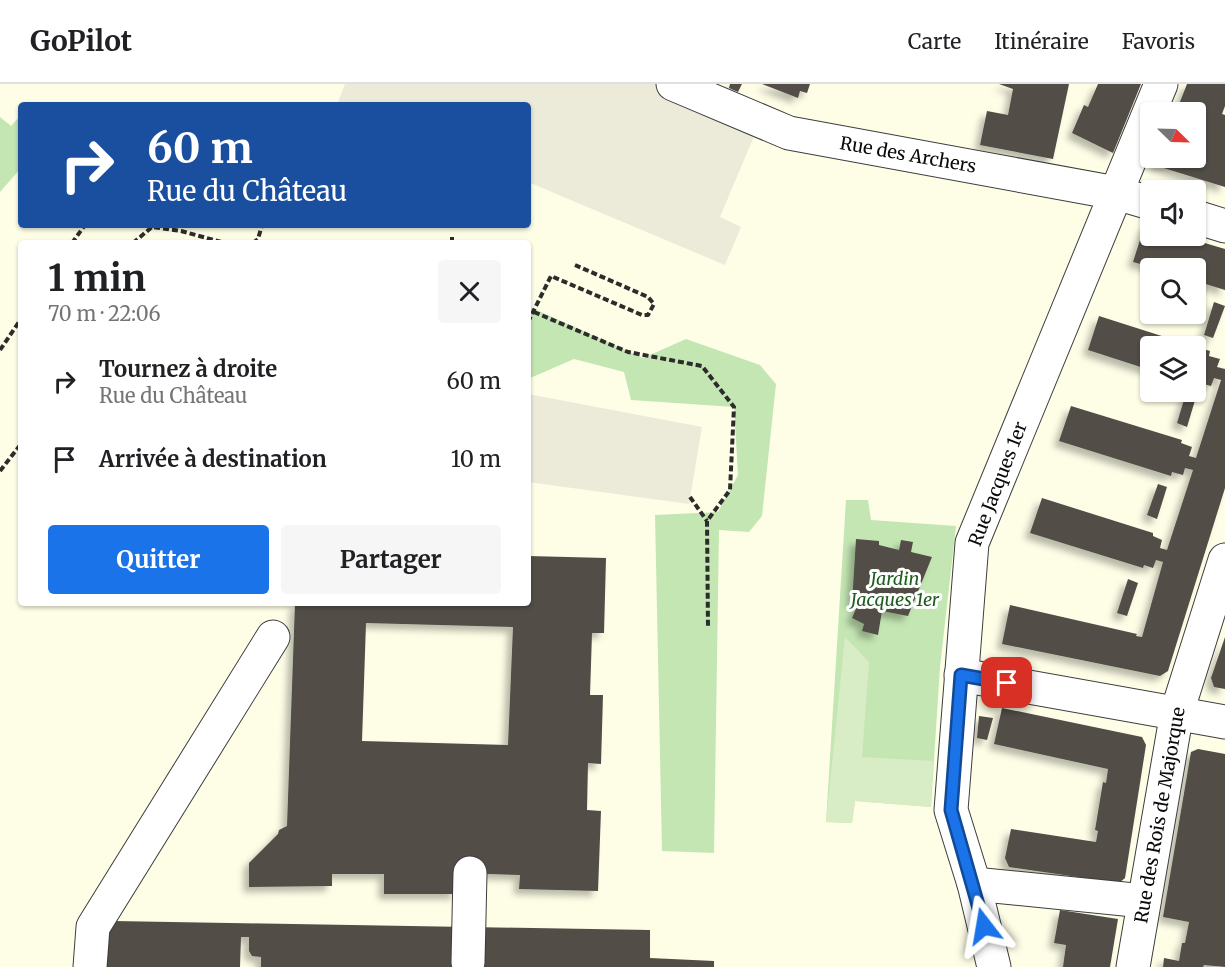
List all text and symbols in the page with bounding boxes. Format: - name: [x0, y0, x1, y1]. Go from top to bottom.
- text: GoPilot: [30, 23, 132, 59]
- text: Carte: [908, 28, 961, 55]
- text: Itinéraire: [994, 28, 1089, 55]
- text: Favoris: [1122, 28, 1195, 55]
- north arrow: [1140, 102, 1206, 168]
- map controls: [1140, 102, 1206, 402]
- text: 60 m: [147, 122, 253, 174]
- icon: right: [48, 126, 126, 204]
- street label: Rue des Archers: [838, 131, 978, 178]
- text: Rue du Château: [147, 174, 347, 208]
- button: sound: [1140, 180, 1206, 246]
- text: 1 min: [48, 256, 146, 301]
- button: search: [1140, 258, 1206, 324]
- button: close: [438, 260, 501, 323]
- text: 70 m · 22:06: [48, 301, 161, 326]
- button: layers: [1140, 336, 1206, 402]
- text: Tournez à droite: [99, 355, 277, 383]
- icon: right: [48, 365, 81, 398]
- text: 60 m: [447, 367, 501, 395]
- text: Rue du Château: [99, 383, 247, 408]
- street label: Rue Jacques 1er: [963, 418, 1032, 549]
- icon: arrive: [48, 443, 81, 476]
- text: Arrivée à destination: [99, 445, 327, 473]
- text: 10 m: [451, 445, 501, 473]
- button: Quitter: [48, 525, 269, 594]
- button: Partager: [281, 525, 501, 594]
- park label: Jardin Jacques 1er: [849, 567, 940, 611]
- pin: [981, 657, 1032, 708]
- icon: arrive: [990, 666, 1023, 699]
- street label: Rue des Rois de Majorque: [1129, 705, 1190, 925]
- position arrow: [952, 894, 1016, 958]

